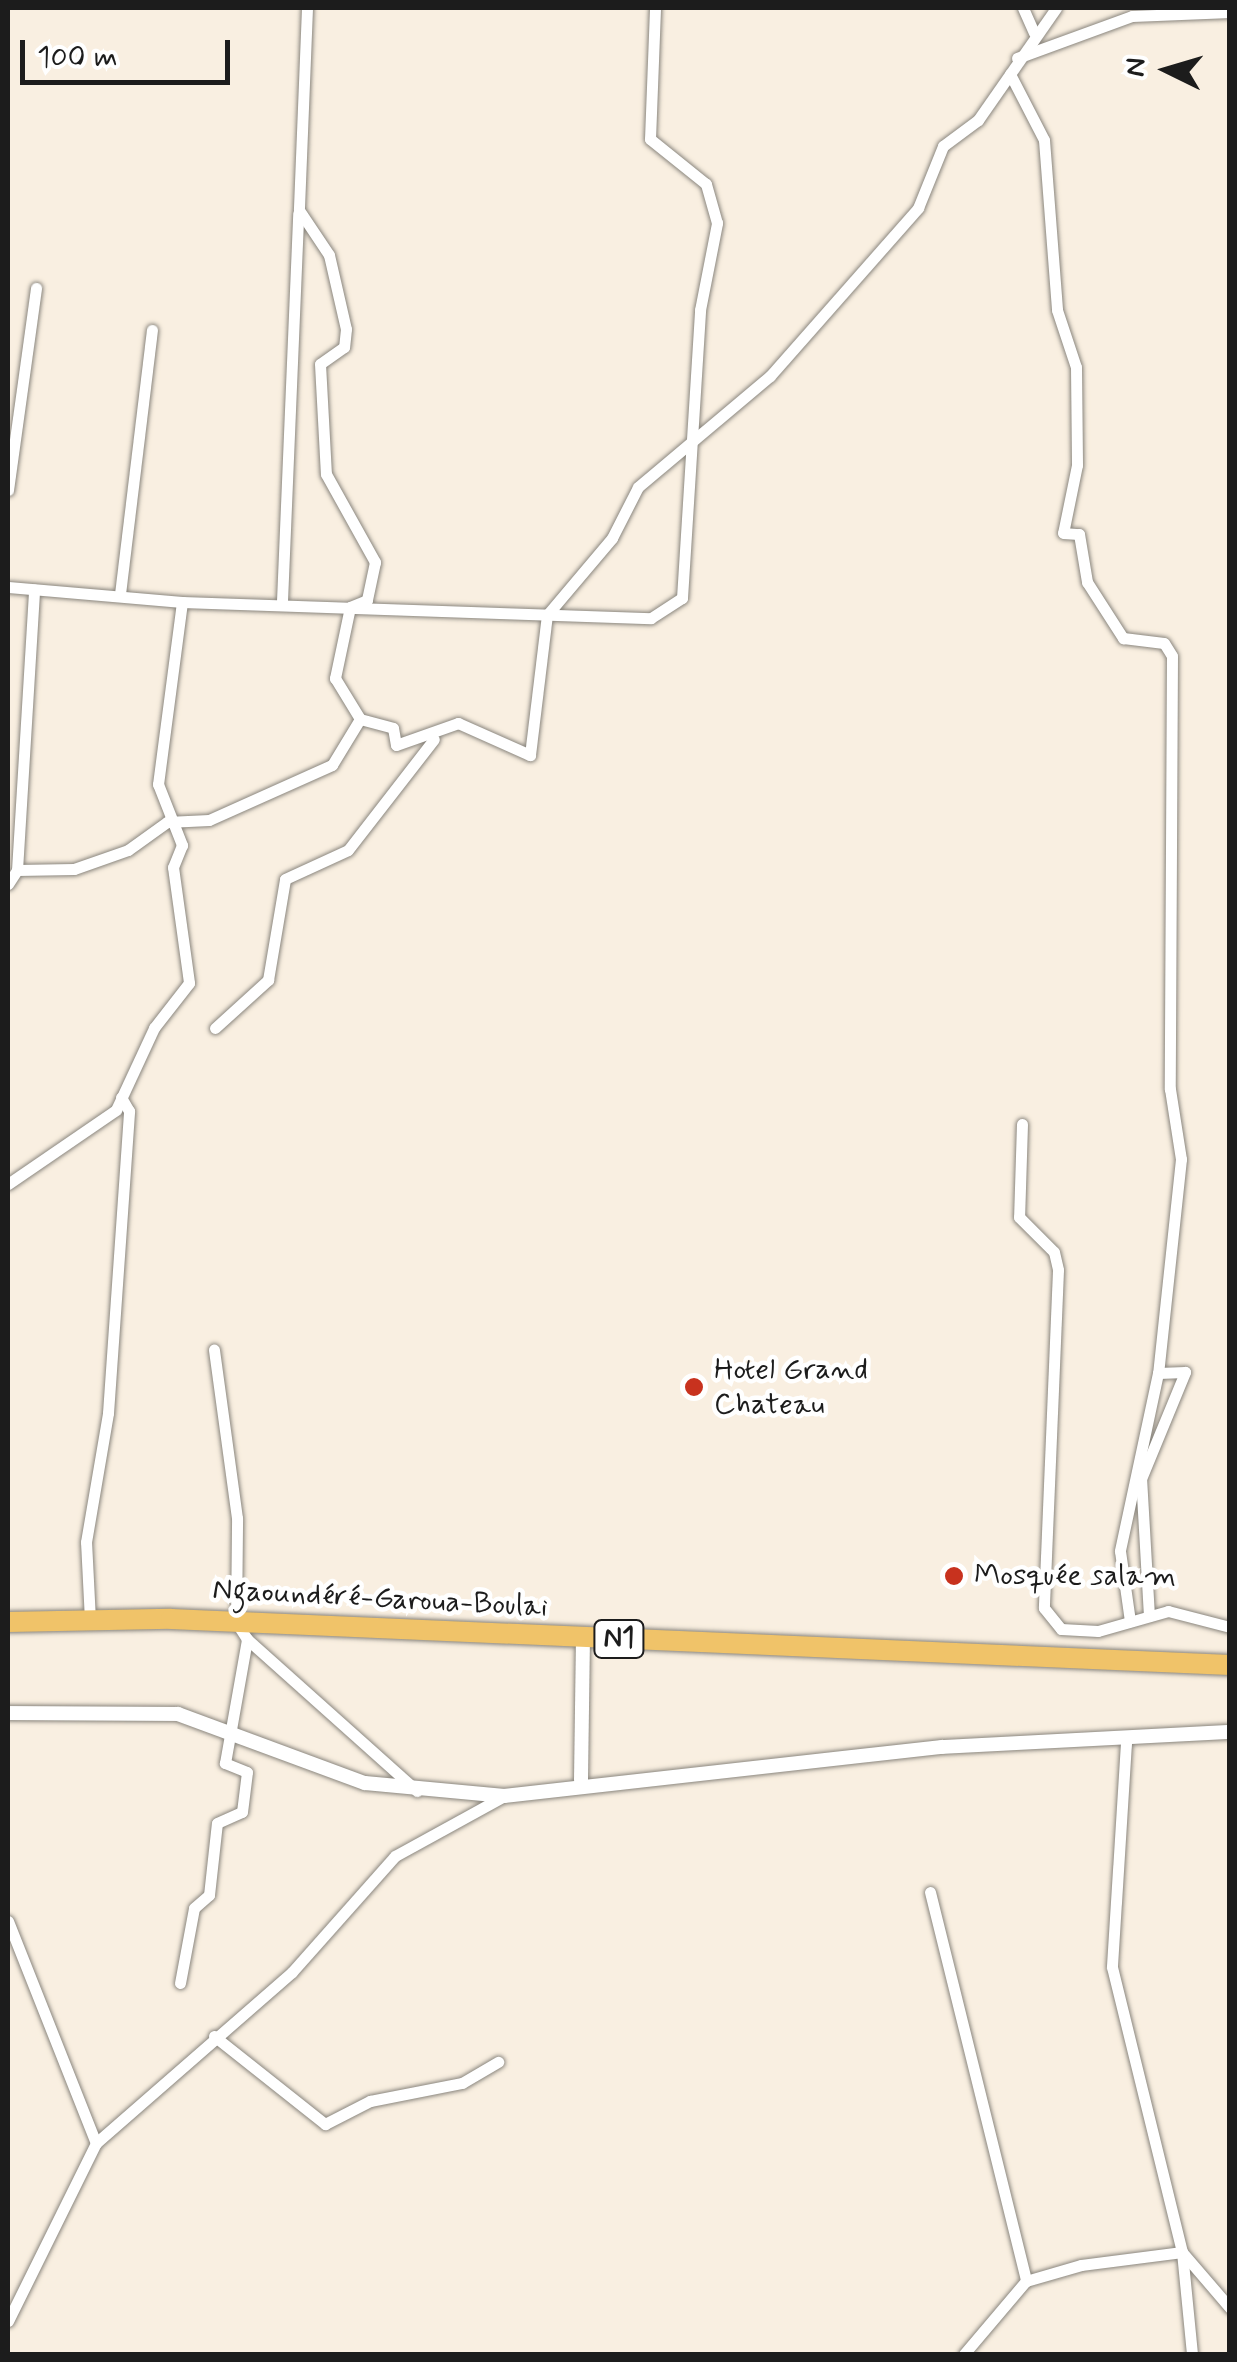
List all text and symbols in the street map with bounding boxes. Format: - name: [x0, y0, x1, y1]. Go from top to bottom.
- scale bar: [25, 20, 235, 82]
- north arrow: [1117, 20, 1217, 120]
- text: 100 m: [37, 38, 118, 77]
- text: N: [1117, 56, 1156, 78]
- place label: Hotel Grand Chateau: [714, 1352, 868, 1422]
- marker: Hotel Grand Chateau: [683, 1376, 705, 1398]
- place label: Mosquée salam: [974, 1558, 1173, 1594]
- marker: Mosquée salam: [943, 1565, 965, 1587]
- street label: Ngaoundéré-Garoua-Boulai: [211, 1572, 549, 1626]
- road number: N1: [592, 1616, 646, 1662]

